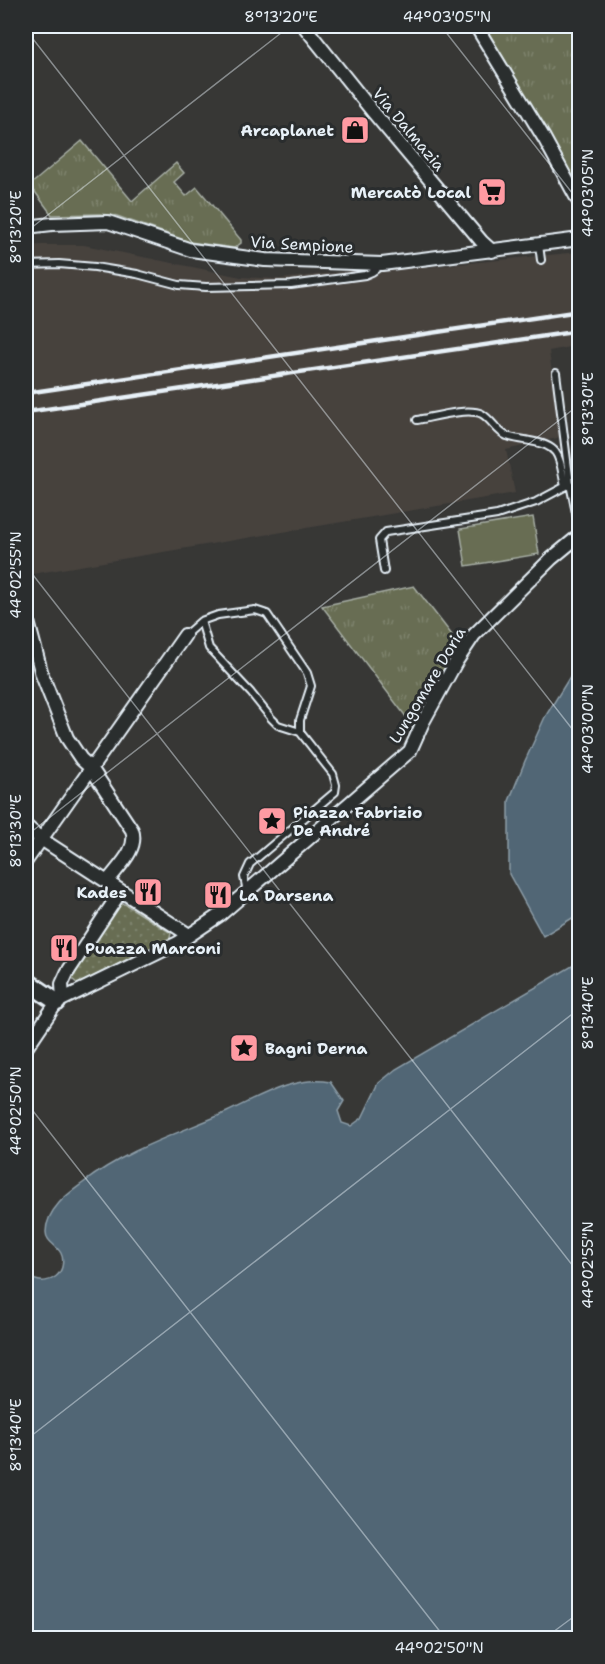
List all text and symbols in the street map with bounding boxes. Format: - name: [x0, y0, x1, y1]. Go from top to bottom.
- text: 8°13'20"E: [244, 7, 318, 27]
- text: 44°03'05"N: [403, 7, 491, 27]
- street label: Via Dalmazia: [368, 83, 450, 175]
- shop icon: Arcaplanet: [339, 114, 371, 146]
- place label: Arcaplanet: [241, 120, 334, 141]
- text: 44°03'05"N: [578, 149, 598, 237]
- supermarket icon: Mercatò Local: [476, 176, 508, 208]
- place label: Mercatò Local: [351, 182, 471, 203]
- text: 8°13'20"E: [6, 190, 26, 264]
- street label: Via Sempione: [250, 231, 354, 258]
- text: 8°13'30"E: [578, 372, 598, 446]
- text: 44°02'55"N: [6, 531, 26, 619]
- street label: Lungomare Doria: [384, 623, 470, 747]
- text: 44°03'00"N: [578, 684, 598, 774]
- text: 8°13'30"E: [6, 794, 26, 868]
- place label: Piazza Fabrizio De André: [293, 802, 422, 841]
- place icon: Piazza Fabrizio De André: [256, 805, 288, 837]
- restaurant icon: Kades: [132, 876, 164, 908]
- restaurant icon: La Darsena: [202, 879, 234, 911]
- place label: Kades: [76, 882, 127, 903]
- place label: La Darsena: [239, 885, 333, 906]
- restaurant icon: Puazza Marconi: [48, 932, 80, 964]
- place label: Puazza Marconi: [85, 938, 221, 959]
- text: 8°13'40"E: [578, 976, 598, 1050]
- place icon: Bagni Derna: [228, 1032, 260, 1064]
- place label: Bagni Derna: [265, 1038, 367, 1059]
- text: 44°02'50"N: [6, 1066, 26, 1156]
- text: 44°02'55"N: [578, 1221, 598, 1309]
- text: 8°13'40"E: [6, 1398, 26, 1472]
- text: 44°02'50"N: [394, 1638, 484, 1658]

